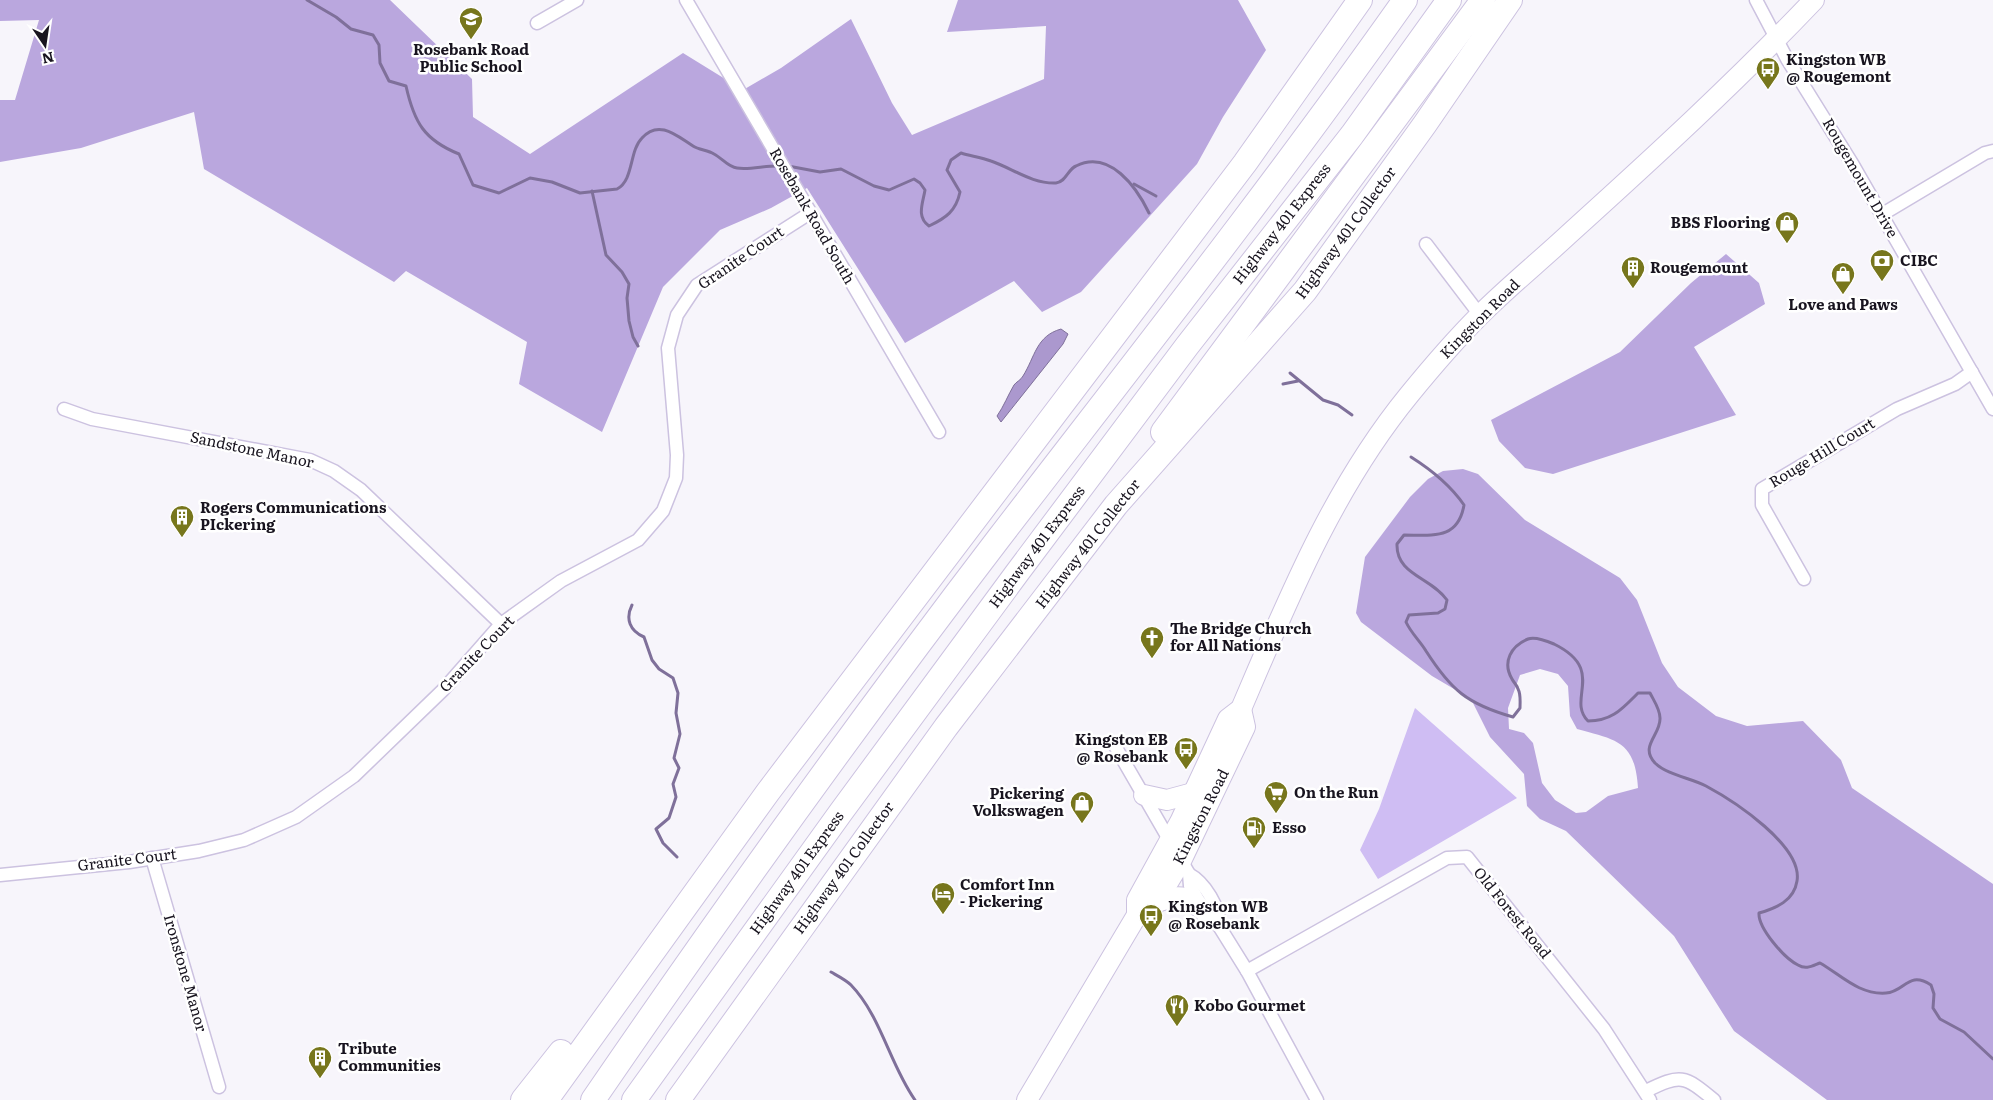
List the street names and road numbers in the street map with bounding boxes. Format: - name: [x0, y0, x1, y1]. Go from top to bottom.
- street label: Rougemount Drive: [1818, 113, 1905, 242]
- street label: Rosebank Road South: [765, 143, 862, 288]
- street label: Highway 401 Express: [1226, 157, 1336, 289]
- street label: Highway 401 Collector: [1289, 161, 1401, 303]
- street label: Granite Court: [693, 219, 788, 294]
- street label: Kingston Road: [1434, 273, 1524, 363]
- street label: Rouge Hill Court: [1764, 411, 1879, 492]
- street label: Sandstone Manor: [188, 424, 316, 473]
- street label: Highway 401 Collector: [1029, 473, 1145, 613]
- street label: Highway 401 Express: [982, 480, 1090, 612]
- street label: Granite Court: [433, 609, 519, 697]
- street label: Kingston Road: [1166, 764, 1234, 868]
- street label: Highway 401 Collector: [787, 796, 899, 938]
- street label: Highway 401 Express: [743, 805, 849, 939]
- street label: Granite Court: [76, 841, 178, 876]
- street label: Old Forest Road: [1469, 861, 1557, 963]
- street label: Ironstone Manor: [159, 911, 214, 1034]

